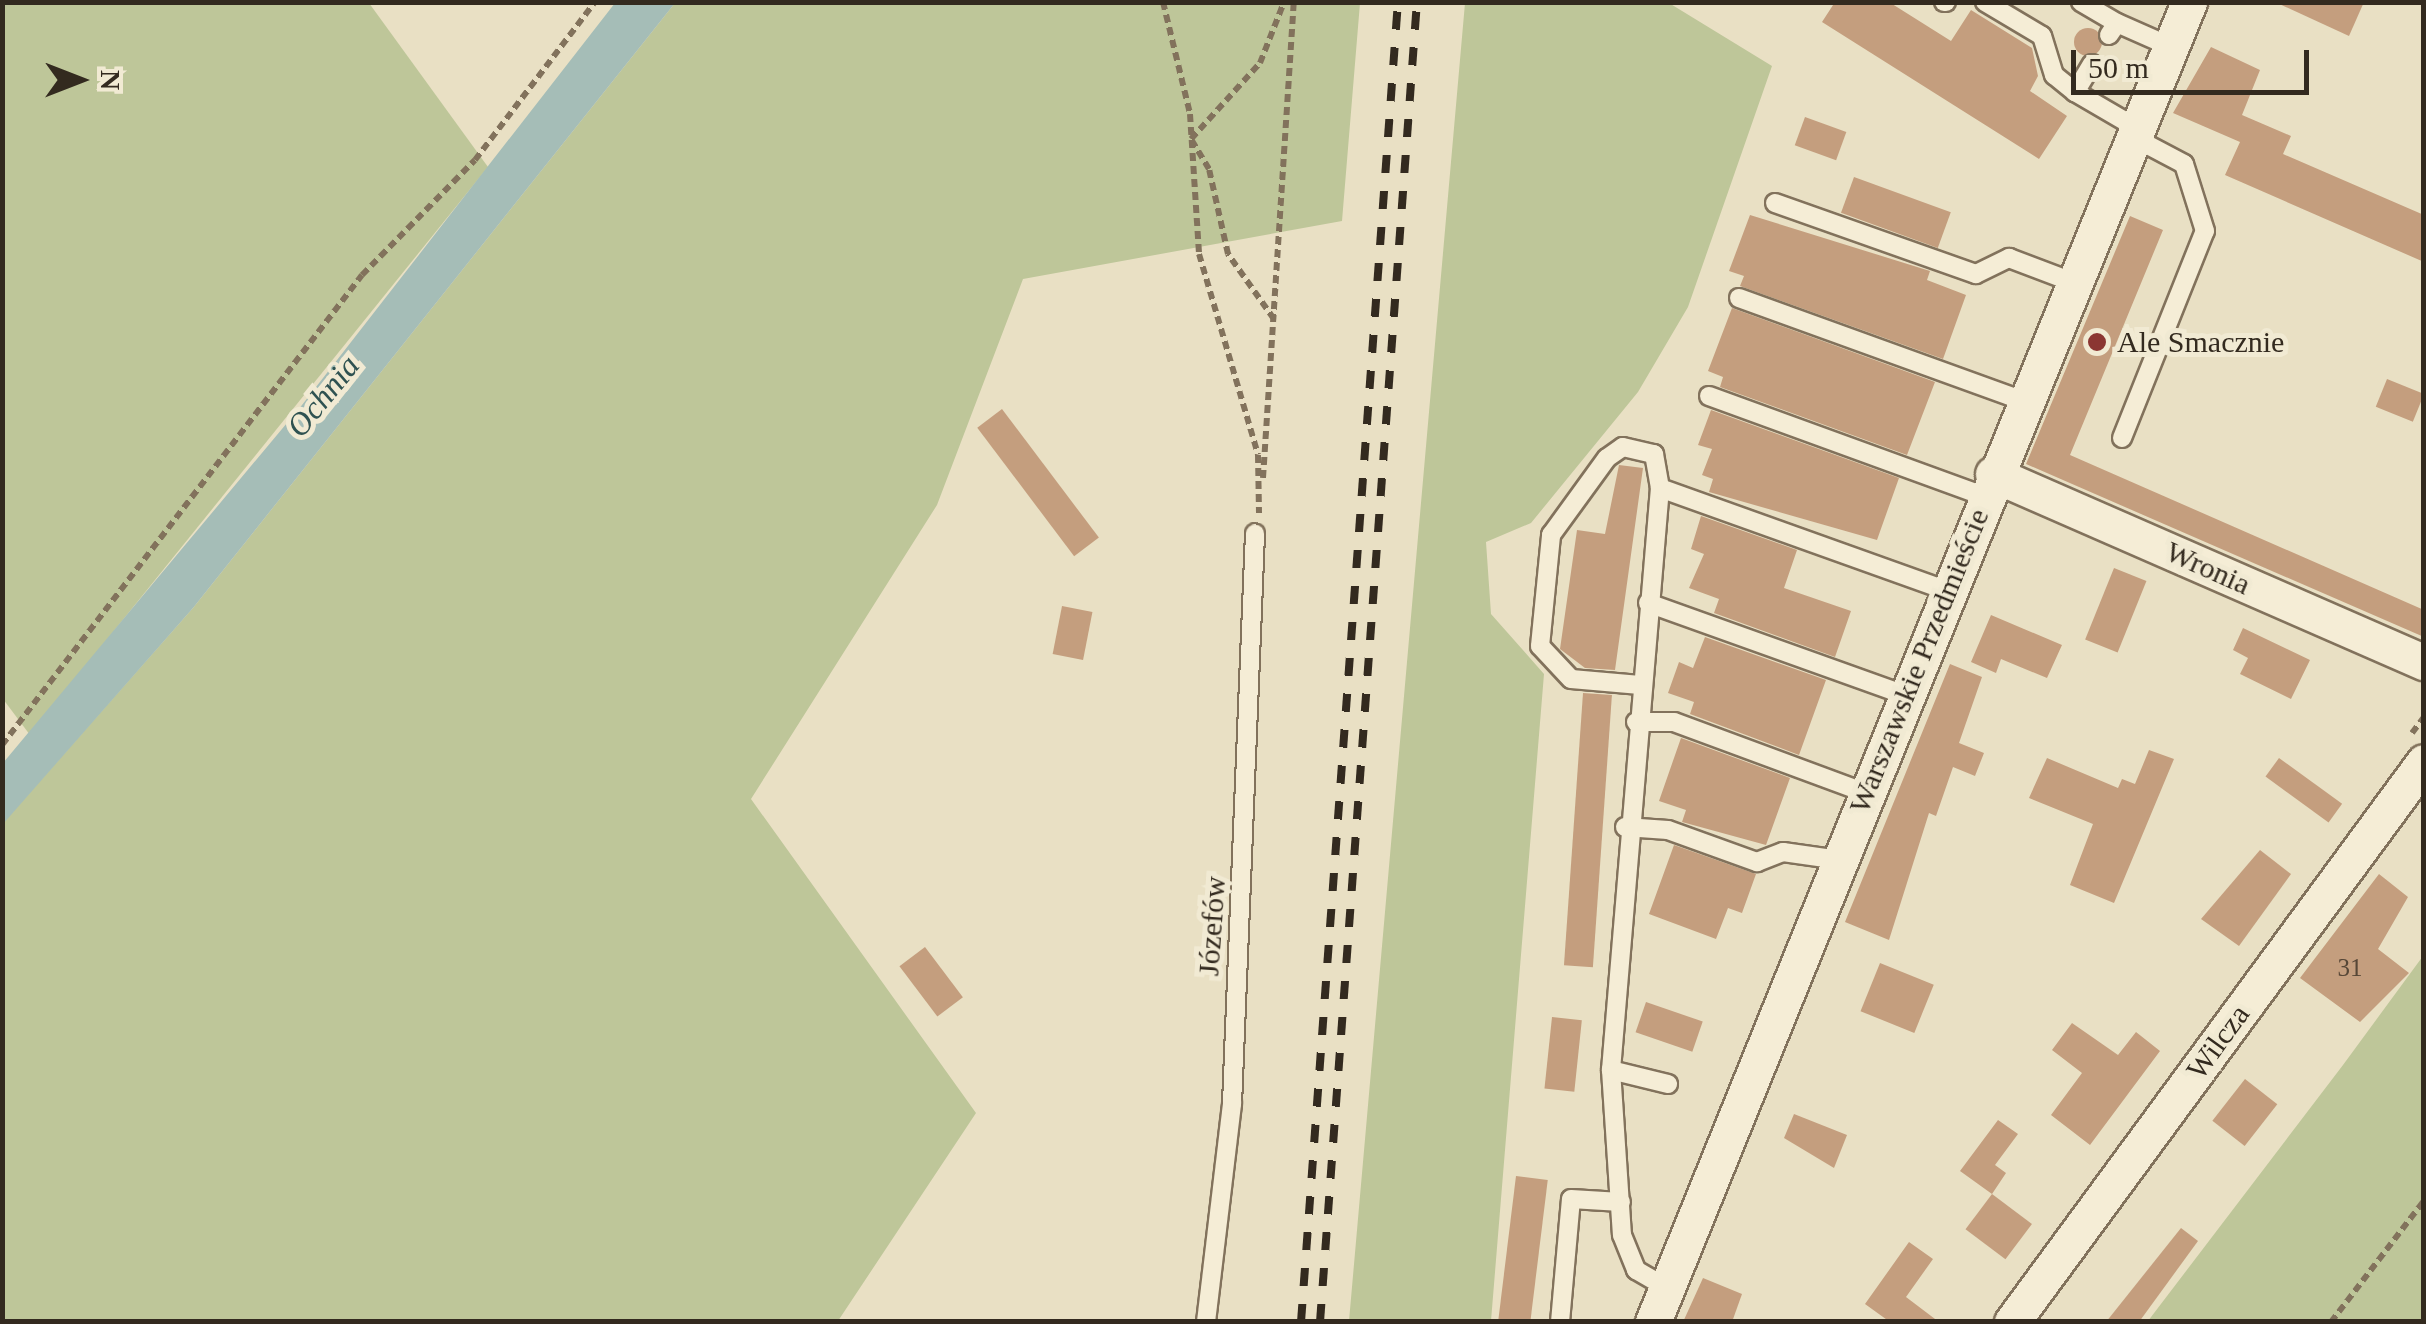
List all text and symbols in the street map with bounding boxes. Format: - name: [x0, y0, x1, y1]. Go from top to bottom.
- north arrow: [30, 30, 130, 130]
- scale bar: [2076, 30, 2314, 92]
- text: 50 m: [2088, 51, 2149, 84]
- text: N: [95, 70, 126, 90]
- place label: Ale Smacznie: [2117, 324, 2284, 360]
- marker: Ale Smacznie: [2086, 331, 2108, 353]
- water label: Ochnia: [278, 347, 368, 445]
- street label: Warszawskie Przedmieście: [1841, 504, 1997, 818]
- street label: Wronia: [2160, 534, 2256, 602]
- street label: Józefów: [1191, 875, 1233, 977]
- house number: 31: [2338, 953, 2362, 983]
- street label: Wilcza: [2179, 998, 2257, 1086]

